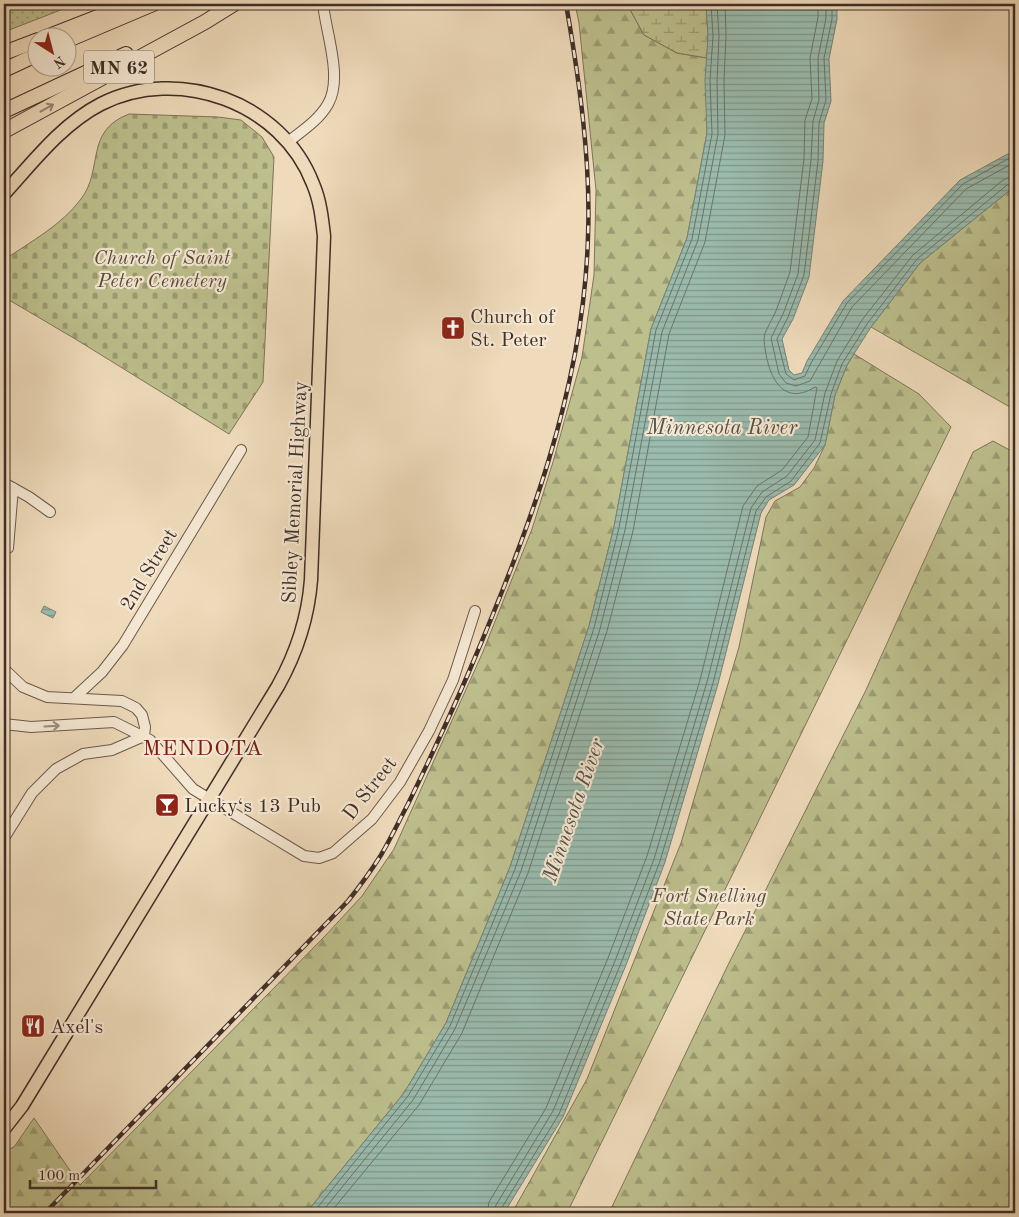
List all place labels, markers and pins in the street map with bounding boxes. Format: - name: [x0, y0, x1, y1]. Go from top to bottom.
- place label: Church of St. Peter: [470, 308, 556, 351]
- church icon: Church of St. Peter: [440, 315, 466, 341]
- bar icon: Lucky‘s 13 Pub: [154, 792, 180, 818]
- place label: Lucky‘s 13 Pub: [184, 797, 321, 817]
- restaurant icon: Axel's: [20, 1013, 46, 1039]
- place label: Axel's: [50, 1018, 103, 1038]

